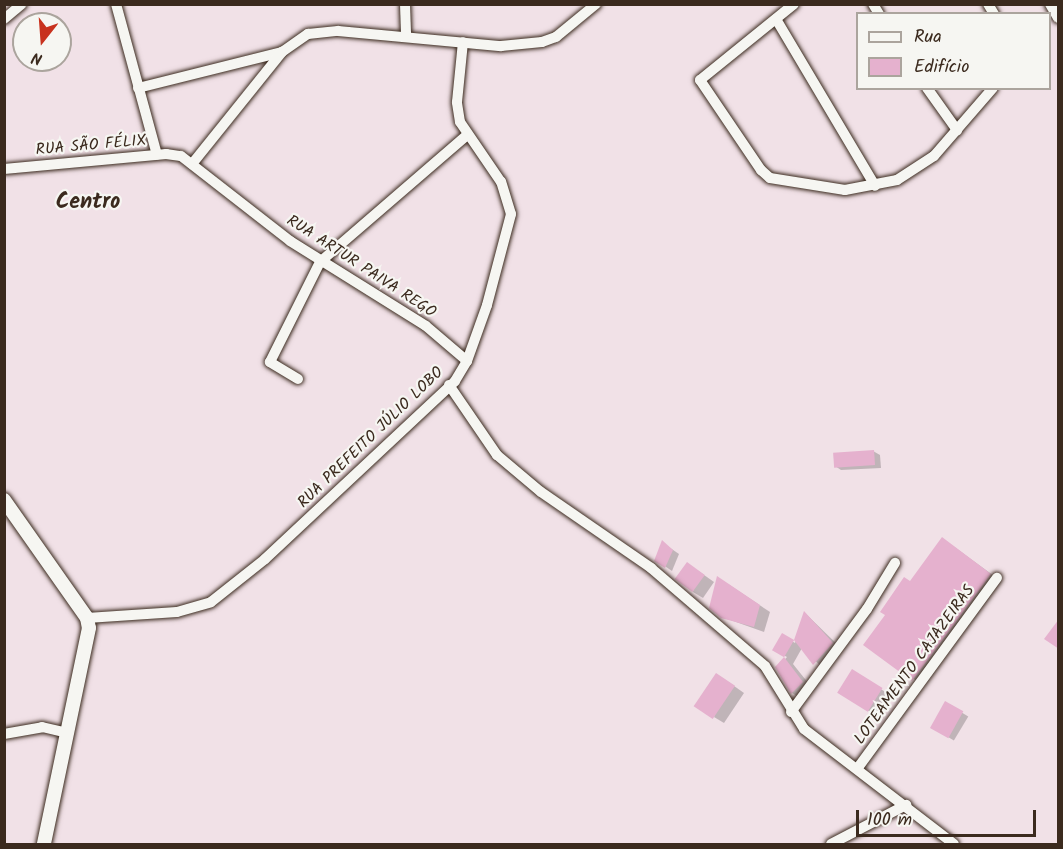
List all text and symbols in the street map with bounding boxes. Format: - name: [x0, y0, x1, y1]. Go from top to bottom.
- north arrow: [12, 12, 72, 72]
- legend: [856, 12, 1051, 90]
- text: Rua: [914, 23, 942, 52]
- text: N: [29, 44, 46, 71]
- text: Edifício: [914, 53, 969, 82]
- street label: RUA SÃO FÉLIX: [35, 132, 147, 160]
- district label: Centro: [56, 190, 120, 216]
- street label: RUA ARTUR PAIVA REGO: [283, 211, 439, 323]
- street label: RUA PREFEITO JÚLIO LOBO: [294, 363, 448, 513]
- street label: LOTEAMENTO CAJAZEIRAS: [851, 582, 979, 748]
- scale bar: [859, 798, 1039, 836]
- text: 100 m: [867, 806, 912, 835]

